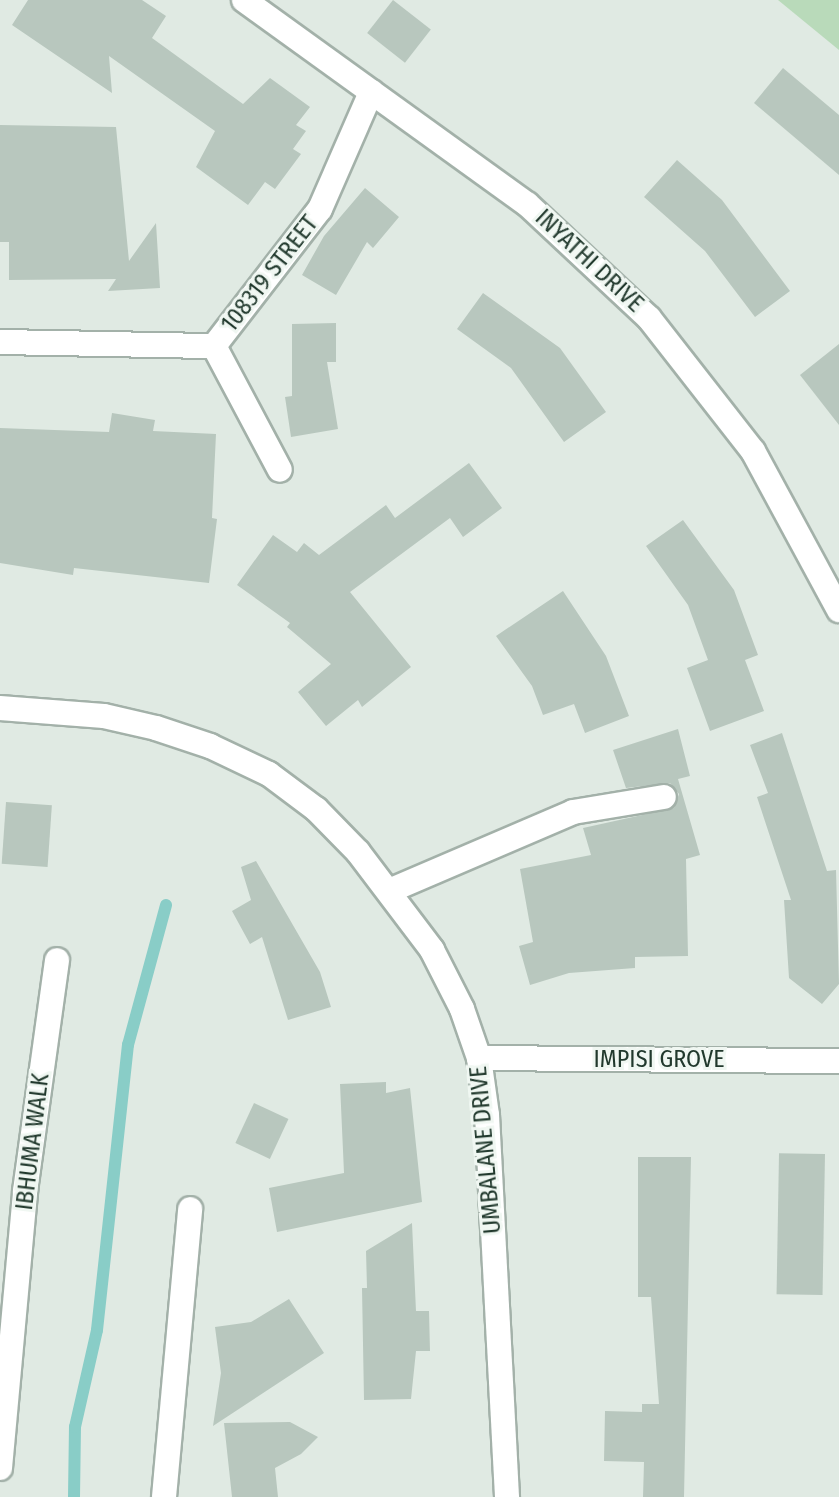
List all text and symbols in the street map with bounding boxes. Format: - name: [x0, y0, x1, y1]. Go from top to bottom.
- street label: INYATHI DRIVE: [529, 204, 649, 318]
- street label: 108319 STREET: [216, 210, 324, 338]
- street label: IMPISI GROVE: [593, 1046, 725, 1074]
- street label: UMBALANE DRIVE: [464, 1065, 508, 1235]
- street label: IBHUMA WALK: [10, 1072, 56, 1212]

